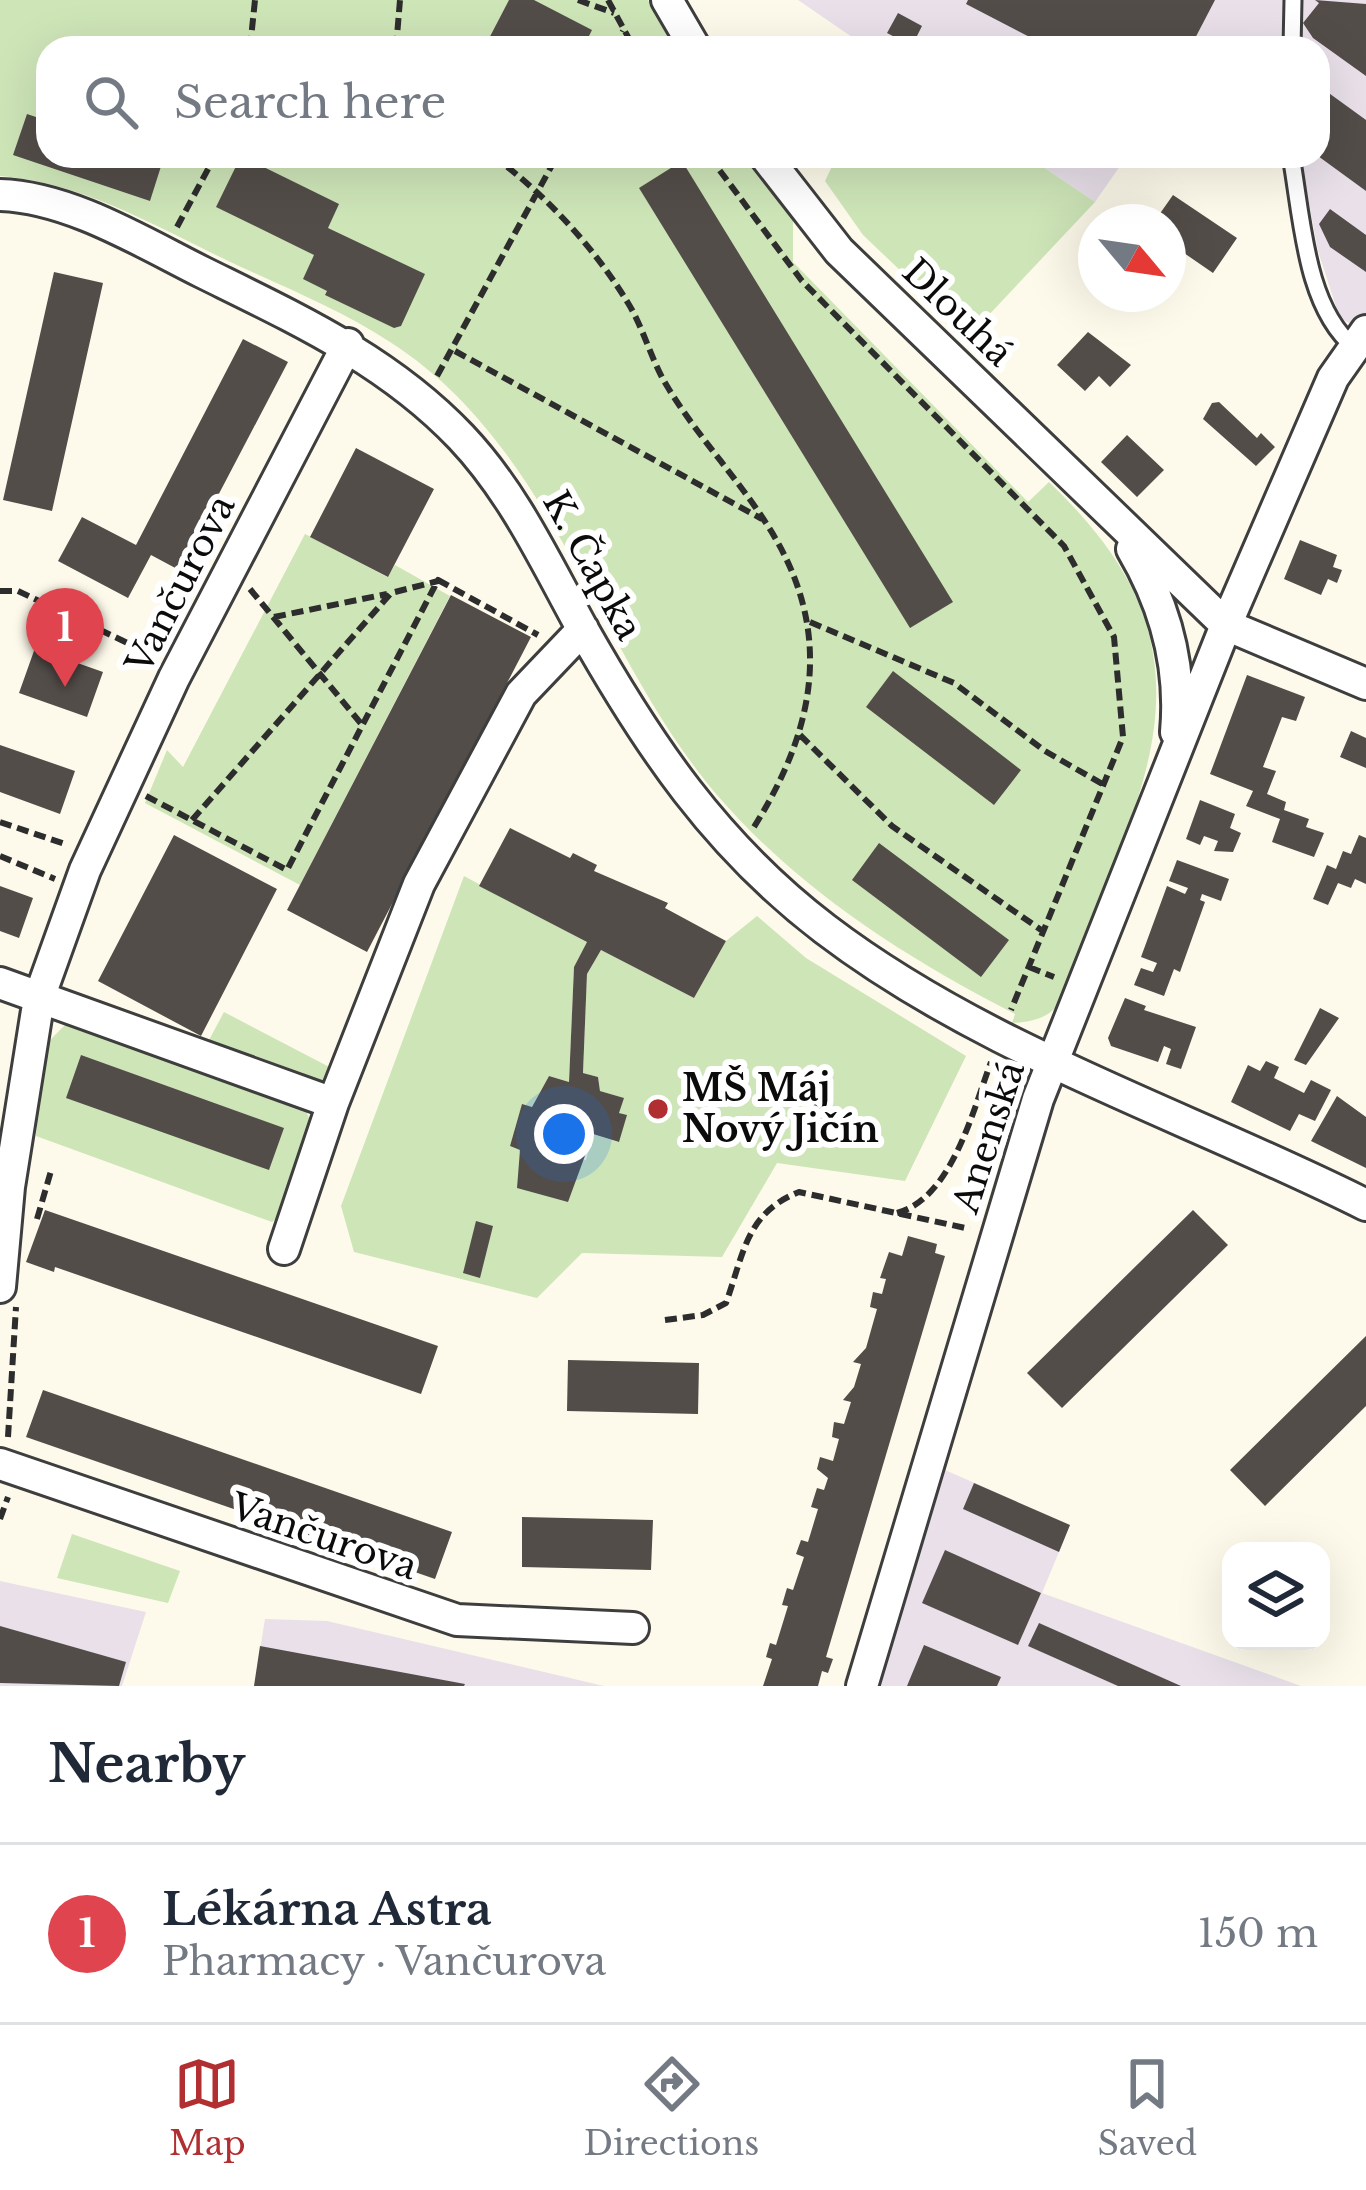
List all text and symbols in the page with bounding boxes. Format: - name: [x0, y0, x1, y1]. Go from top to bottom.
- search box: [36, 36, 1330, 168]
- icon: search: [78, 69, 144, 135]
- text: Search here: [174, 74, 446, 130]
- north arrow: [1078, 204, 1186, 312]
- street label: Dlouhá: [893, 249, 1022, 376]
- street label: K. Čapka: [533, 482, 653, 648]
- street label: Vančurova: [116, 487, 245, 682]
- pin: 1: [26, 588, 104, 687]
- street label: Anenská: [943, 1056, 1034, 1219]
- place label: MŠ Máj Nový Jičín: [682, 1065, 879, 1152]
- marker: MŠ Máj Nový Jičín: [645, 1096, 671, 1122]
- your location: [534, 1104, 594, 1164]
- street label: Vančurova: [224, 1483, 423, 1589]
- map controls: [1222, 1542, 1330, 1650]
- button: layers: [1222, 1542, 1330, 1650]
- text: Nearby: [48, 1733, 245, 1796]
- text: Lékárna Astra: [162, 1881, 492, 1937]
- text: 1: [78, 1909, 96, 1958]
- text: 150 m: [1198, 1909, 1318, 1958]
- text: Pharmacy · Vančurova: [162, 1937, 606, 1986]
- tab: Map: [169, 2051, 246, 2164]
- tab: Directions: [584, 2051, 759, 2164]
- tab: Saved: [1097, 2051, 1197, 2164]

